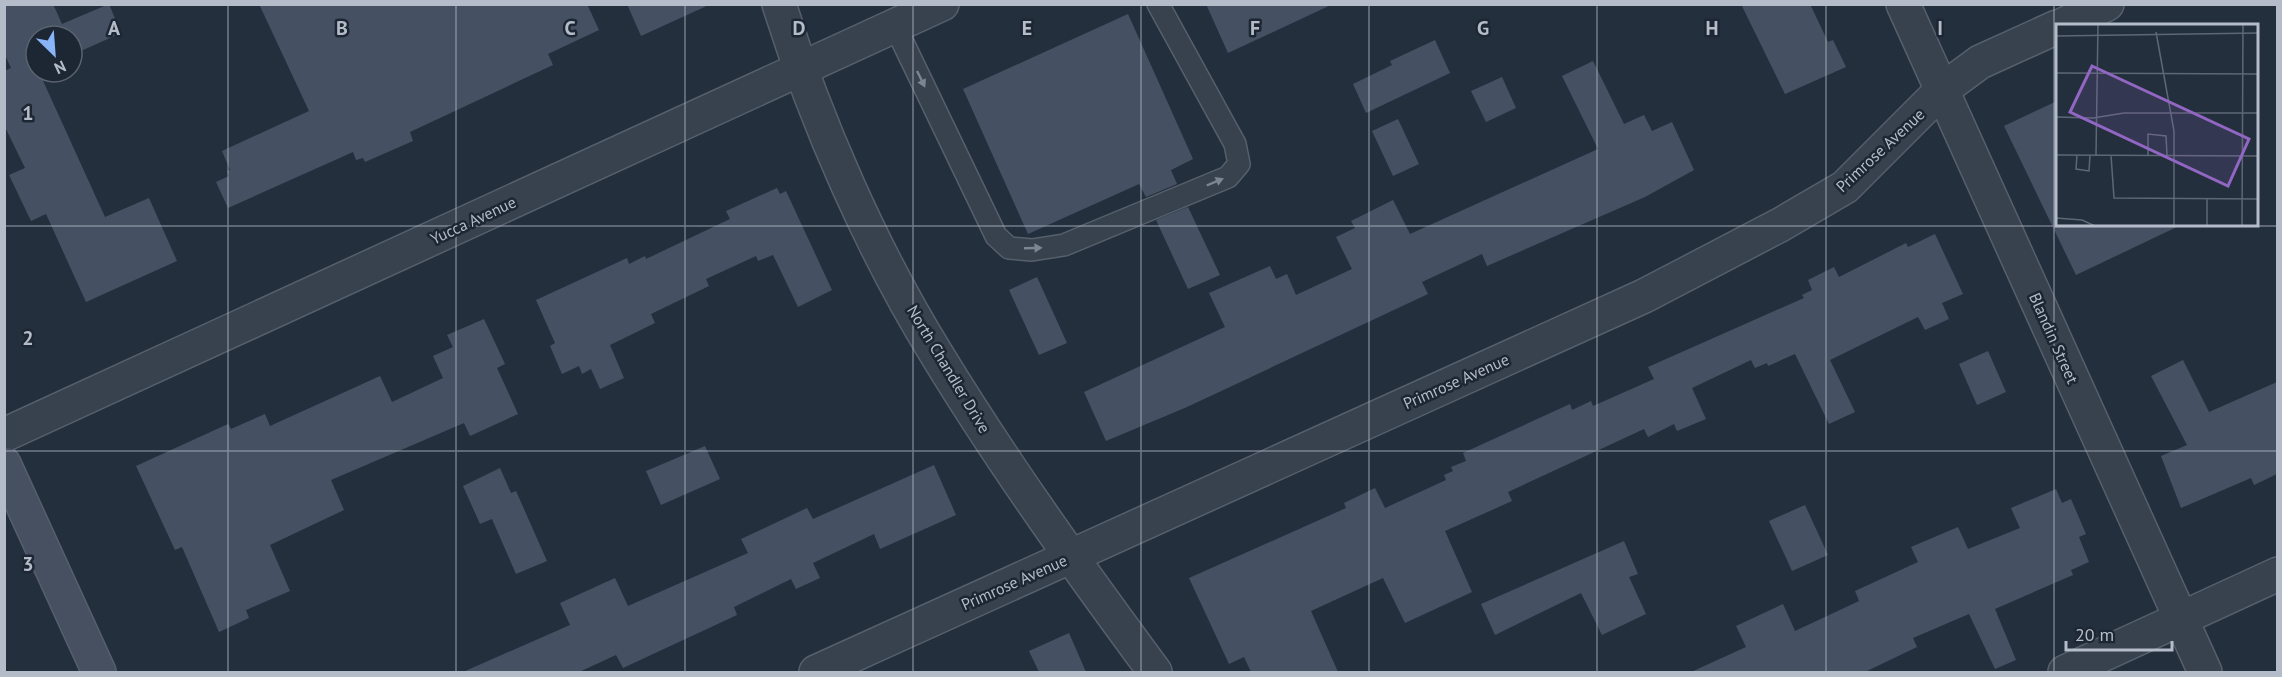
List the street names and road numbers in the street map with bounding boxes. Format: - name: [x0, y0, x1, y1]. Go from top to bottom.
- street label: Primrose Avenue: [1832, 104, 1928, 196]
- street label: Yucca Avenue: [427, 191, 519, 249]
- street label: Blandin Street: [2025, 289, 2083, 387]
- street label: North Chandler Drive: [903, 302, 995, 436]
- street label: Primrose Avenue: [1400, 349, 1512, 413]
- street label: Primrose Avenue: [958, 550, 1070, 614]

